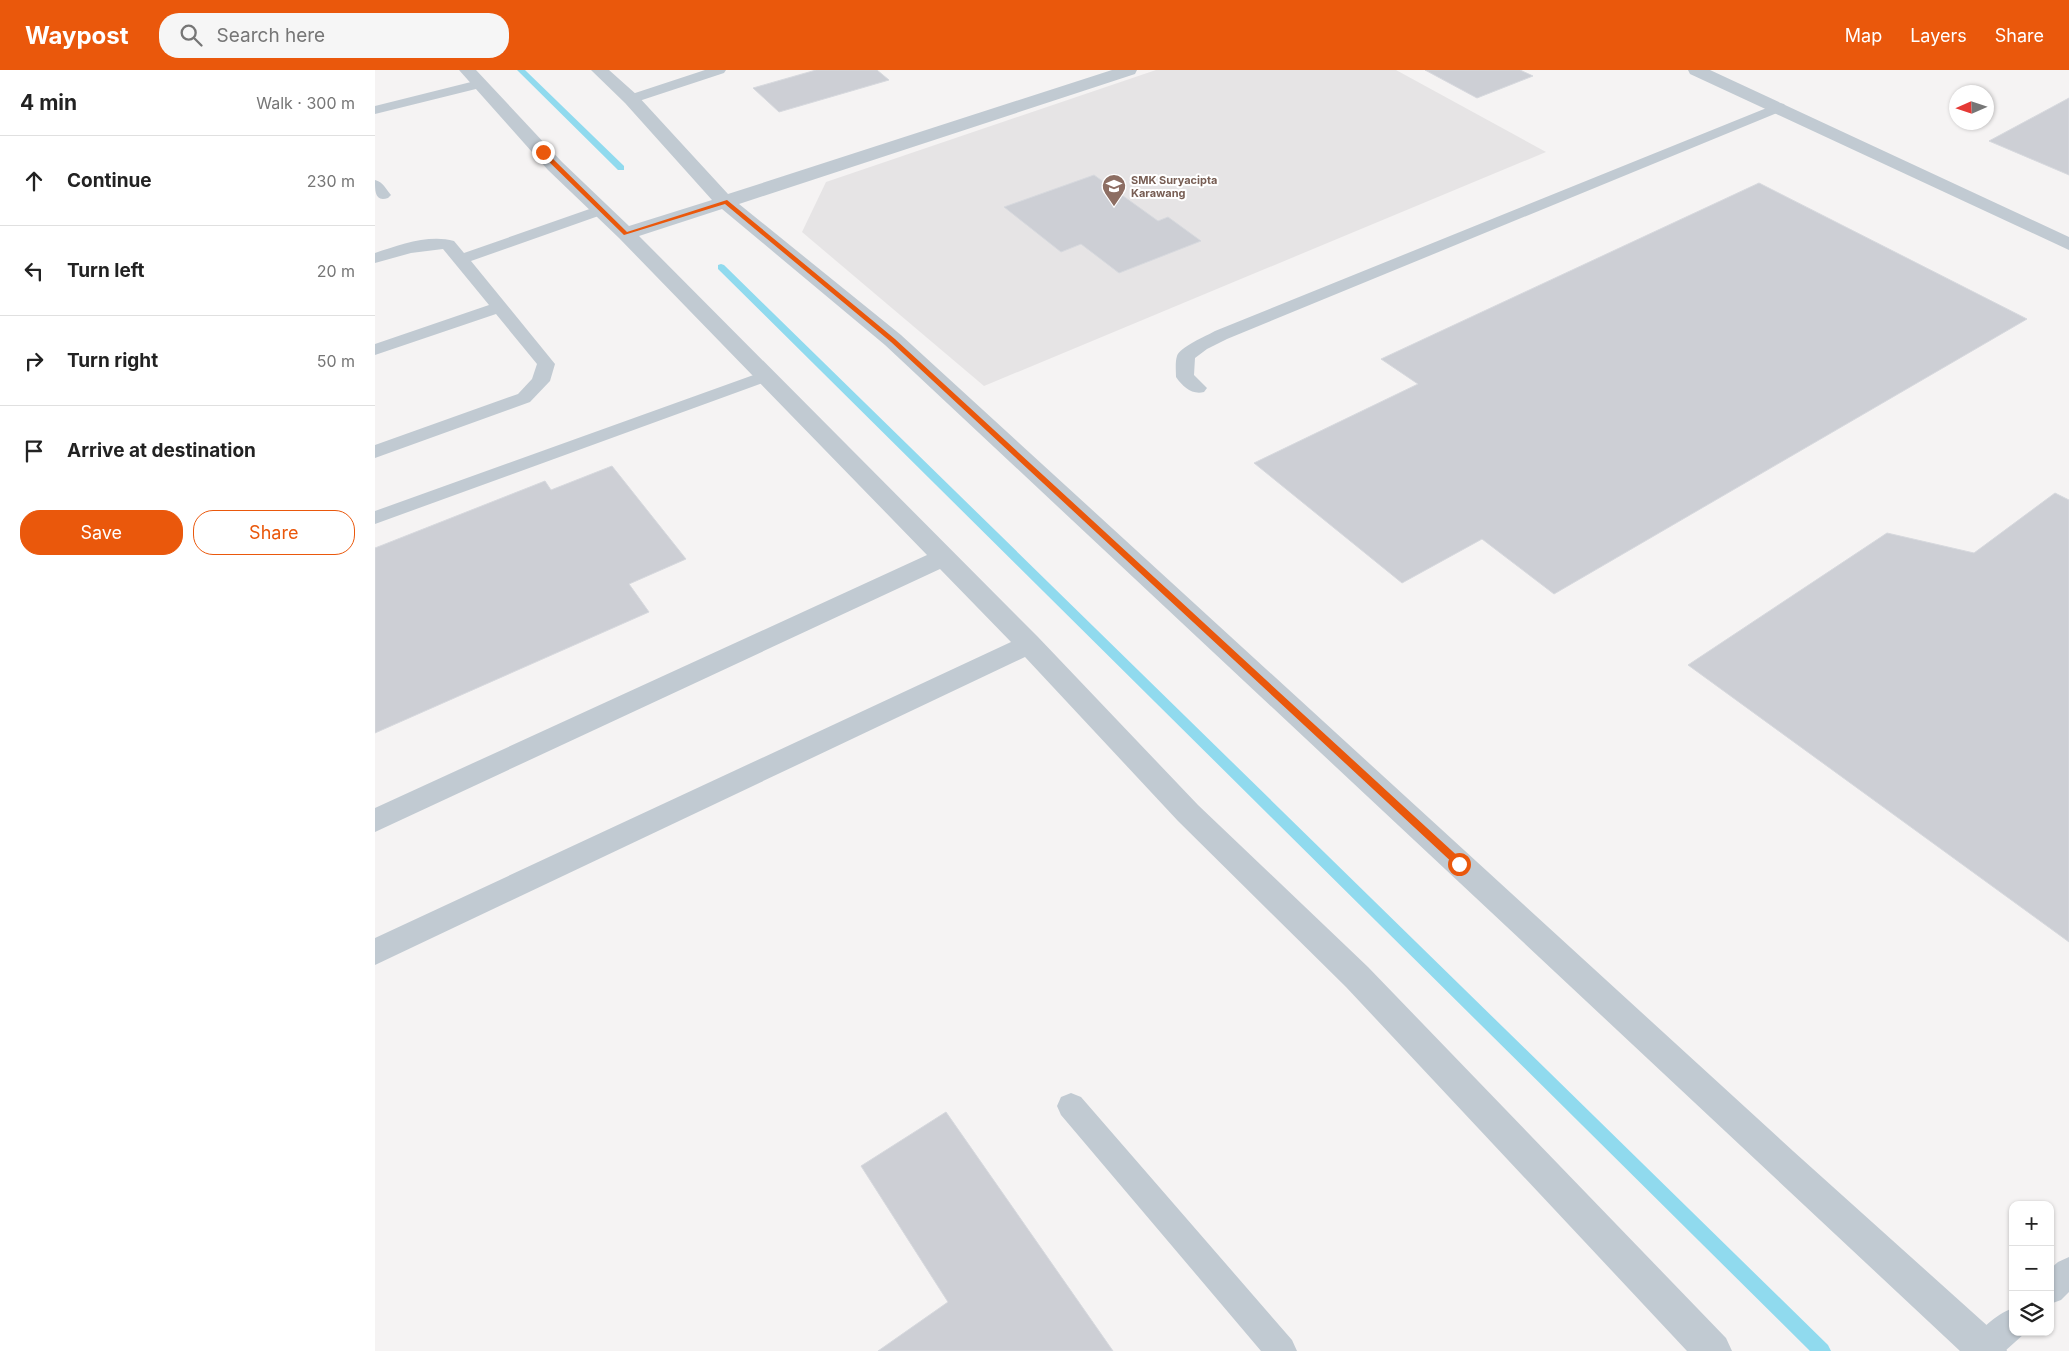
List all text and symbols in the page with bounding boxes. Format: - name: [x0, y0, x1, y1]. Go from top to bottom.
- search box: [159, 13, 509, 58]
- text: Waypost: [25, 21, 129, 50]
- icon: search: [177, 21, 205, 49]
- text: Search here: [217, 24, 325, 47]
- text: Map: [1845, 25, 1882, 46]
- text: Layers: [1910, 25, 1967, 46]
- text: Share: [1995, 25, 2044, 46]
- north arrow: [1949, 85, 1994, 130]
- text: 4 min: [20, 90, 77, 115]
- text: Walk · 300 m: [256, 93, 355, 113]
- route end: [532, 141, 555, 164]
- icon: ahead: [20, 167, 48, 195]
- text: Continue: [67, 169, 152, 192]
- text: 230 m: [307, 171, 355, 191]
- school or university icon: SMK Suryacipta Karawang: [1101, 173, 1127, 207]
- place label: SMK Suryacipta Karawang: [1131, 173, 1217, 200]
- icon: left: [20, 257, 48, 285]
- text: Turn left: [67, 259, 145, 282]
- text: 20 m: [317, 261, 355, 281]
- icon: right: [20, 347, 48, 375]
- text: Turn right: [67, 349, 158, 372]
- text: 50 m: [317, 351, 355, 371]
- icon: arrive: [20, 437, 48, 465]
- text: Arrive at destination: [67, 439, 256, 462]
- button: Save: [20, 510, 183, 555]
- button: Share: [193, 510, 355, 555]
- route start: [1448, 853, 1471, 876]
- map controls: [2009, 1201, 2054, 1336]
- button: +: [2009, 1201, 2054, 1246]
- button: −: [2009, 1246, 2054, 1291]
- button: layers: [2009, 1291, 2054, 1336]

